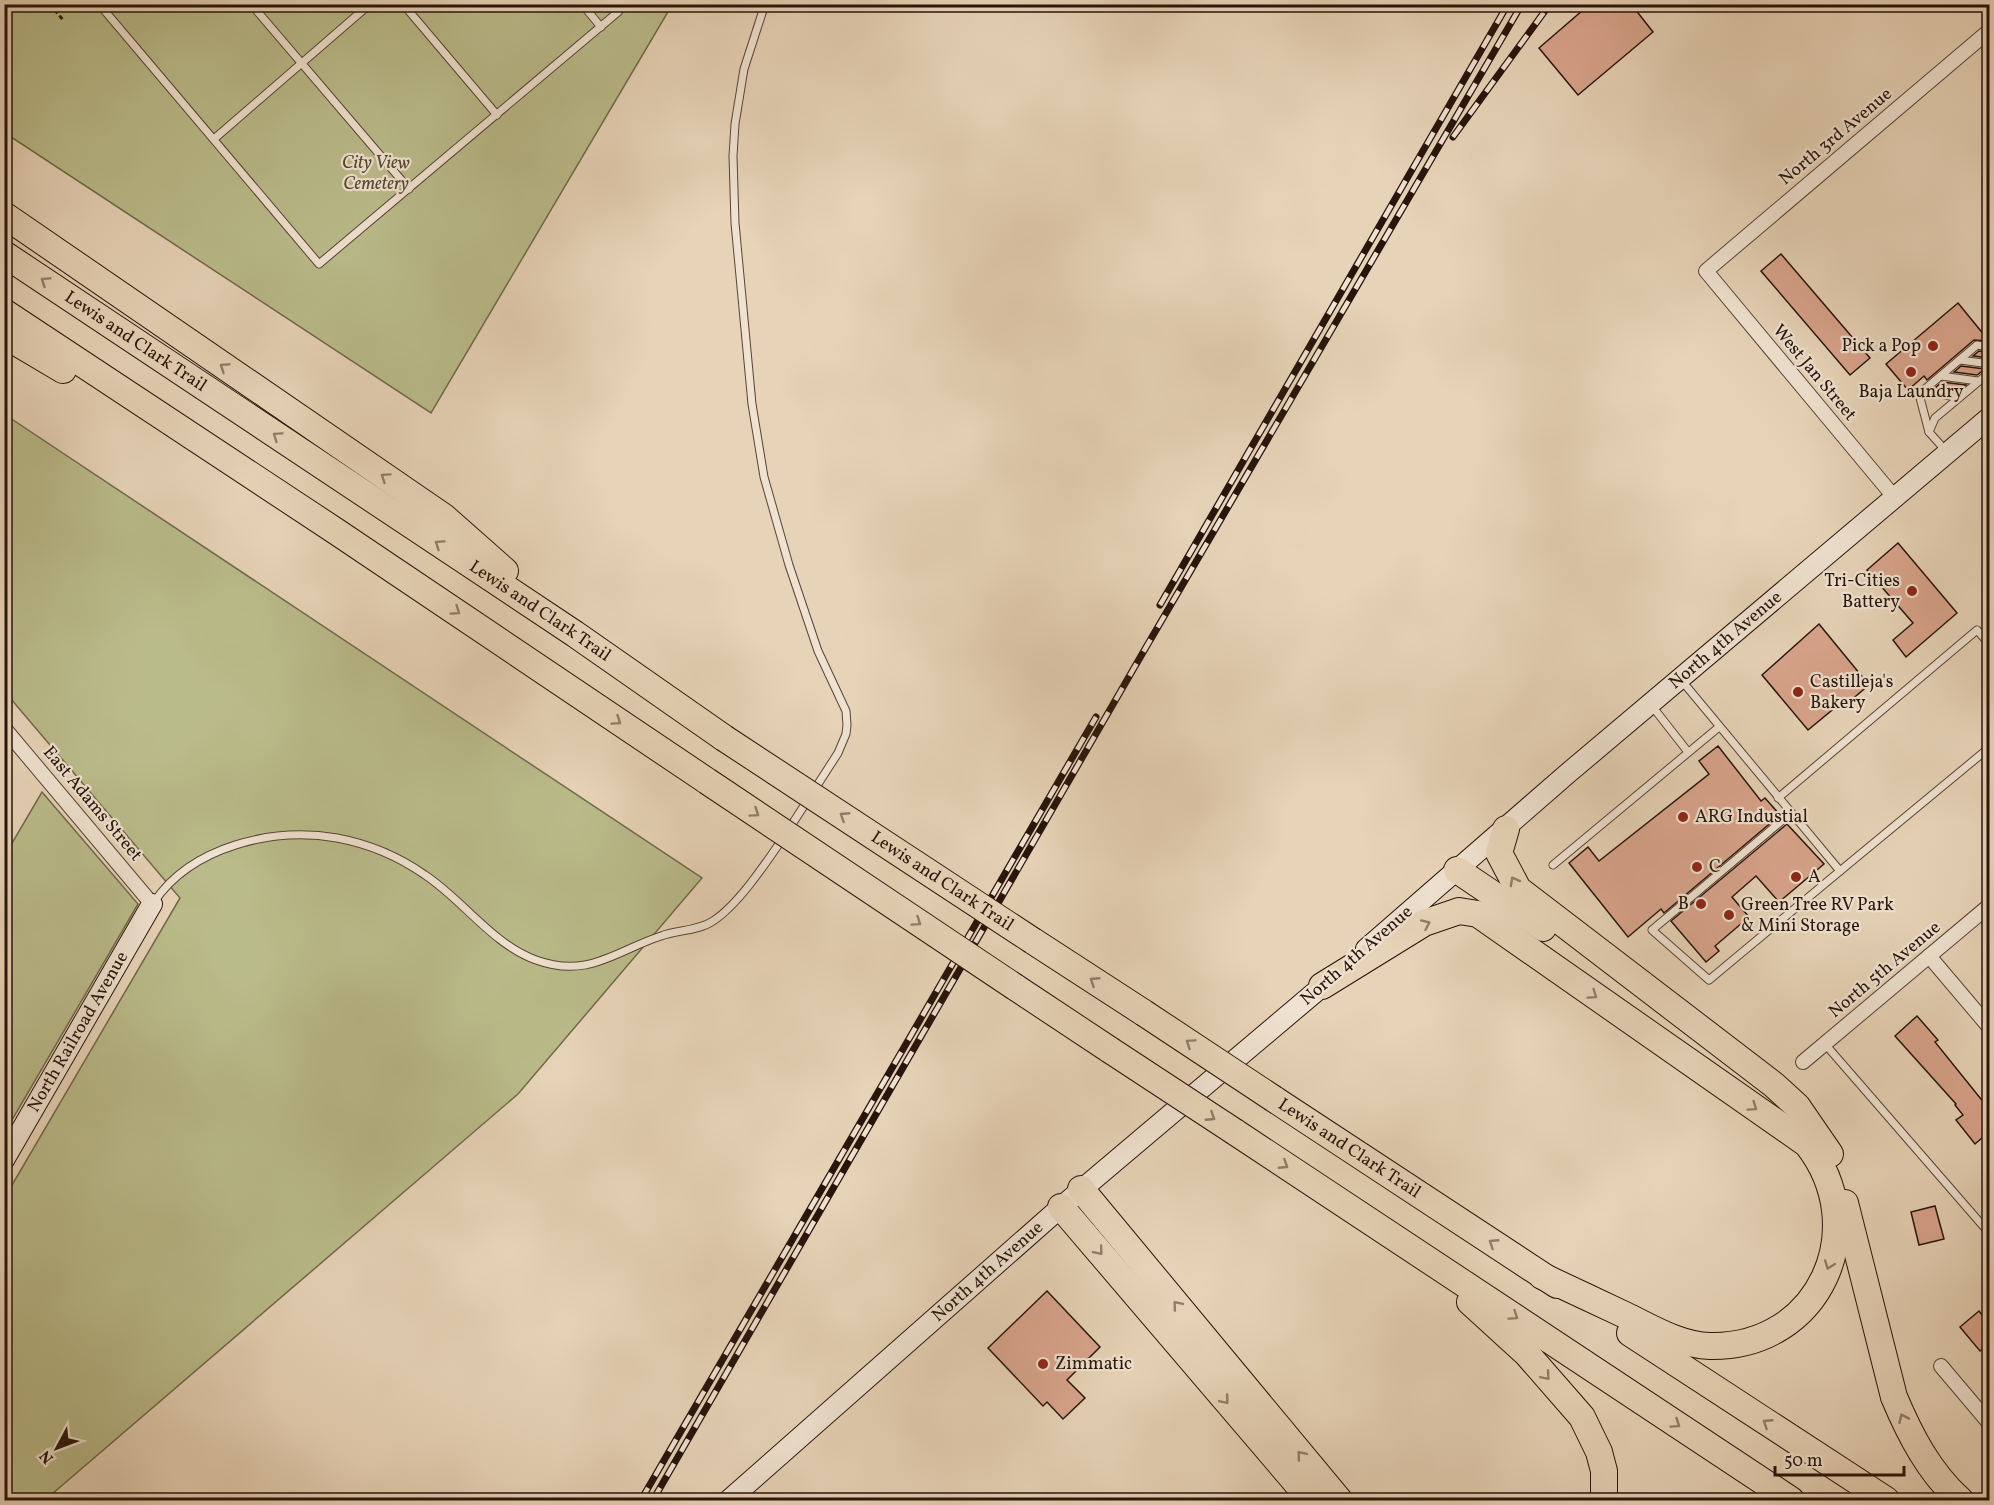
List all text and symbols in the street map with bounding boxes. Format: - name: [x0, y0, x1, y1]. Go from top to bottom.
- street label: North 3rd Avenue: [1774, 82, 1898, 192]
- park label: City View Cemetery: [342, 151, 410, 197]
- one-way arrow: [40, 277, 51, 288]
- street label: Lewis and Clark Trail: [59, 285, 212, 398]
- street label: West Jan Street: [1766, 319, 1862, 427]
- place label: Pick a Pop: [1842, 334, 1921, 359]
- marker: Pick a Pop: [1926, 339, 1940, 353]
- one-way arrow: [220, 363, 231, 374]
- marker: Baja Laundry: [1904, 365, 1918, 379]
- place label: Baja Laundry: [1858, 380, 1964, 405]
- one-way arrow: [273, 431, 283, 443]
- one-way arrow: [381, 473, 392, 484]
- one-way arrow: [435, 540, 446, 551]
- street label: Lewis and Clark Trail: [464, 554, 616, 668]
- place label: Tri-Cities Battery: [1824, 569, 1900, 615]
- marker: Tri-Cities Battery: [1905, 584, 1919, 598]
- street label: North 4th Avenue: [1663, 585, 1788, 695]
- one-way arrow: [449, 604, 460, 615]
- place label: Castilleja's Bakery: [1810, 670, 1894, 716]
- marker: Castilleja's Bakery: [1791, 685, 1805, 699]
- one-way arrow: [611, 713, 621, 725]
- street label: East Adams Street: [36, 741, 148, 867]
- place label: ARG Industial: [1695, 805, 1808, 830]
- one-way arrow: [749, 806, 759, 818]
- marker: ARG Industial: [1676, 810, 1690, 824]
- one-way arrow: [839, 812, 850, 823]
- street label: Lewis and Clark Trail: [866, 825, 1019, 937]
- place label: C: [1709, 855, 1721, 880]
- marker: C: [1690, 860, 1704, 874]
- place label: A: [1808, 865, 1821, 890]
- marker: A: [1789, 870, 1803, 884]
- one-way arrow: [1510, 876, 1521, 887]
- place label: B: [1678, 892, 1689, 917]
- place label: Green Tree RV Park & Mini Storage: [1741, 893, 1894, 939]
- marker: B: [1694, 897, 1708, 911]
- street label: North 4th Avenue: [1295, 900, 1419, 1012]
- marker: Green Tree RV Park & Mini Storage: [1722, 908, 1736, 922]
- one-way arrow: [911, 915, 922, 926]
- street label: North 5th Avenue: [1824, 916, 1946, 1024]
- one-way arrow: [1420, 919, 1431, 931]
- street label: North Railroad Avenue: [22, 947, 134, 1117]
- one-way arrow: [1090, 977, 1101, 988]
- one-way arrow: [1587, 988, 1598, 999]
- one-way arrow: [1186, 1039, 1196, 1051]
- street label: Lewis and Clark Trail: [1273, 1092, 1426, 1205]
- one-way arrow: [1746, 1100, 1757, 1111]
- one-way arrow: [1205, 1109, 1215, 1121]
- one-way arrow: [1277, 1157, 1288, 1168]
- street label: North 4th Avenue: [926, 1216, 1049, 1328]
- one-way arrow: [1489, 1239, 1500, 1250]
- one-way arrow: [1091, 1244, 1102, 1255]
- one-way arrow: [1823, 1259, 1836, 1270]
- one-way arrow: [1173, 1301, 1184, 1312]
- one-way arrow: [1507, 1309, 1518, 1320]
- place label: Zimmatic: [1055, 1352, 1132, 1377]
- marker: Zimmatic: [1036, 1357, 1050, 1371]
- one-way arrow: [1539, 1369, 1550, 1380]
- one-way arrow: [1218, 1393, 1229, 1404]
- one-way arrow: [1898, 1414, 1910, 1425]
- one-way arrow: [1669, 1417, 1680, 1428]
- north arrow: [27, 1418, 87, 1478]
- one-way arrow: [1763, 1418, 1773, 1430]
- scale bar: [1775, 1439, 1904, 1477]
- text: N: [35, 1445, 59, 1468]
- text: 50 m: [1784, 1449, 1823, 1474]
- one-way arrow: [1298, 1451, 1309, 1462]

